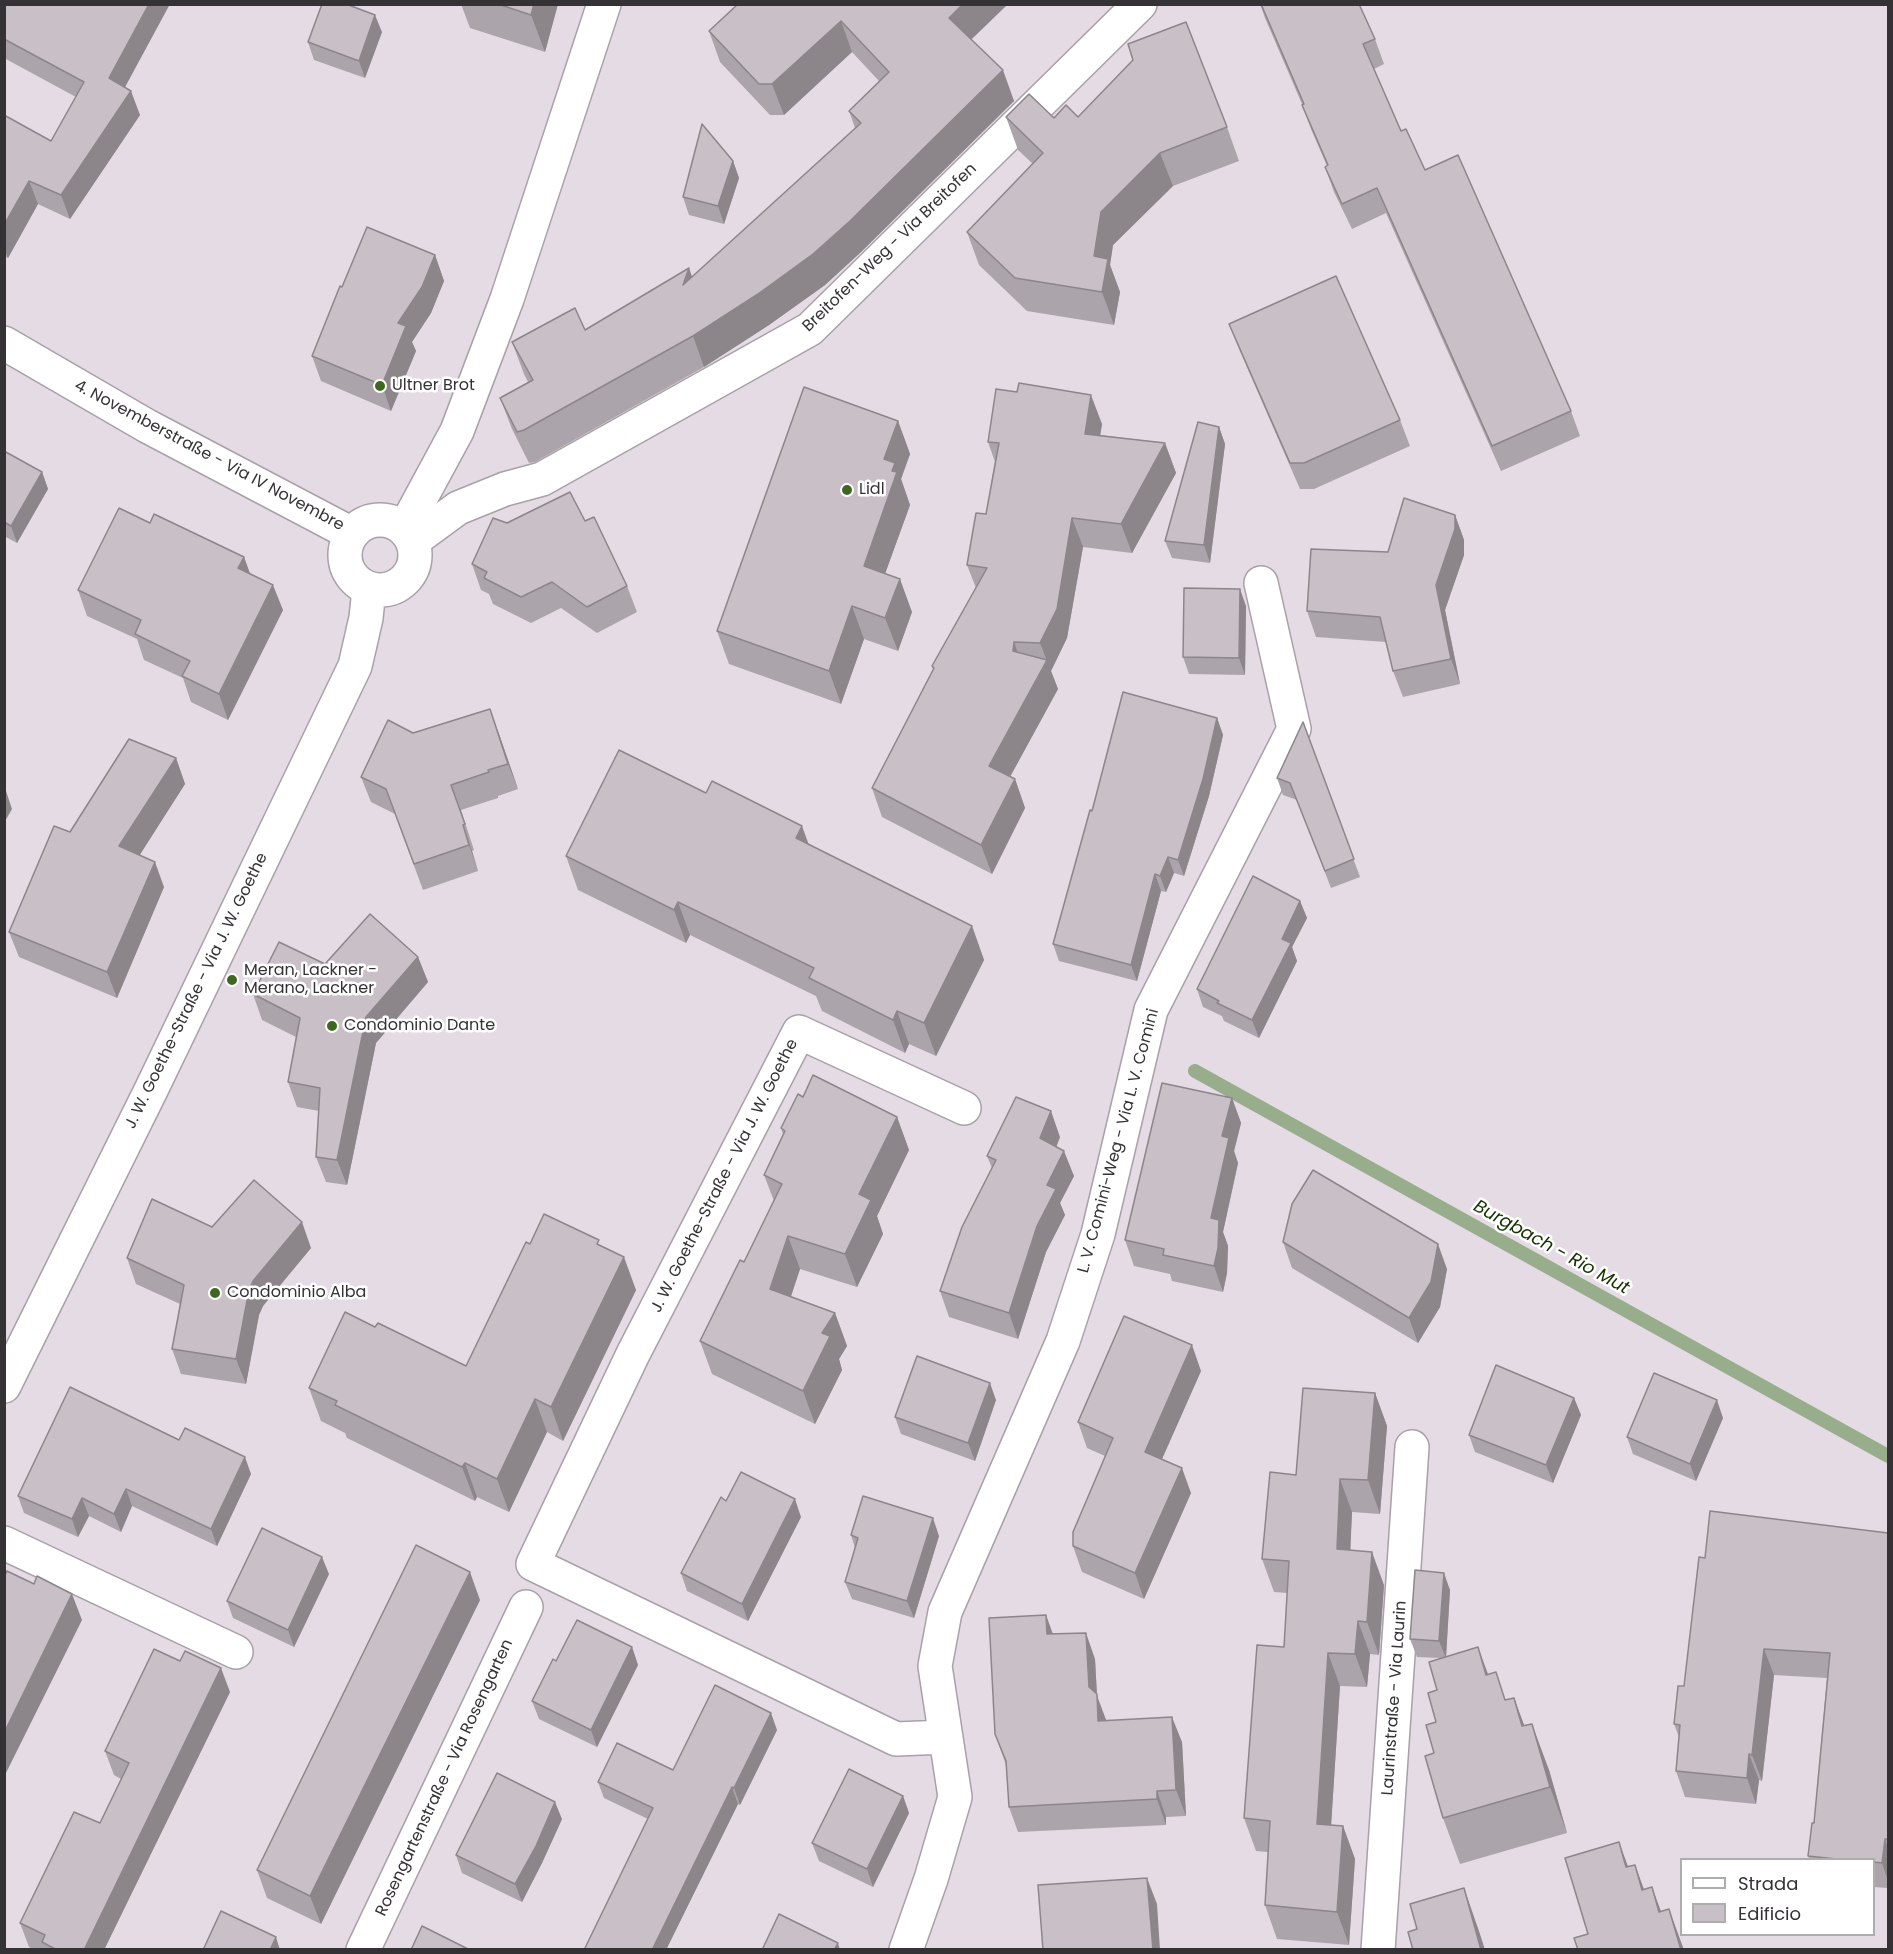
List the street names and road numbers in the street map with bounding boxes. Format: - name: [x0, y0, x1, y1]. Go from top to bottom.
- street label: Breitofen-Weg - Via Breitofen: [799, 160, 981, 336]
- street label: 4. Novemberstraße - Via IV Novembre: [71, 376, 347, 536]
- street label: J. W. Goethe-Straße - Via J. W. Goethe: [122, 850, 272, 1132]
- street label: L. V. Comini-Weg - Via L. V. Comini: [1074, 1007, 1164, 1275]
- street label: J. W. Goethe-Straße - Via J. W. Goethe: [647, 1036, 803, 1316]
- street label: Laurinstraße - Via Laurin: [1379, 1600, 1411, 1796]
- street label: Rosengartenstraße - Via Rosengarten: [372, 1637, 518, 1919]

